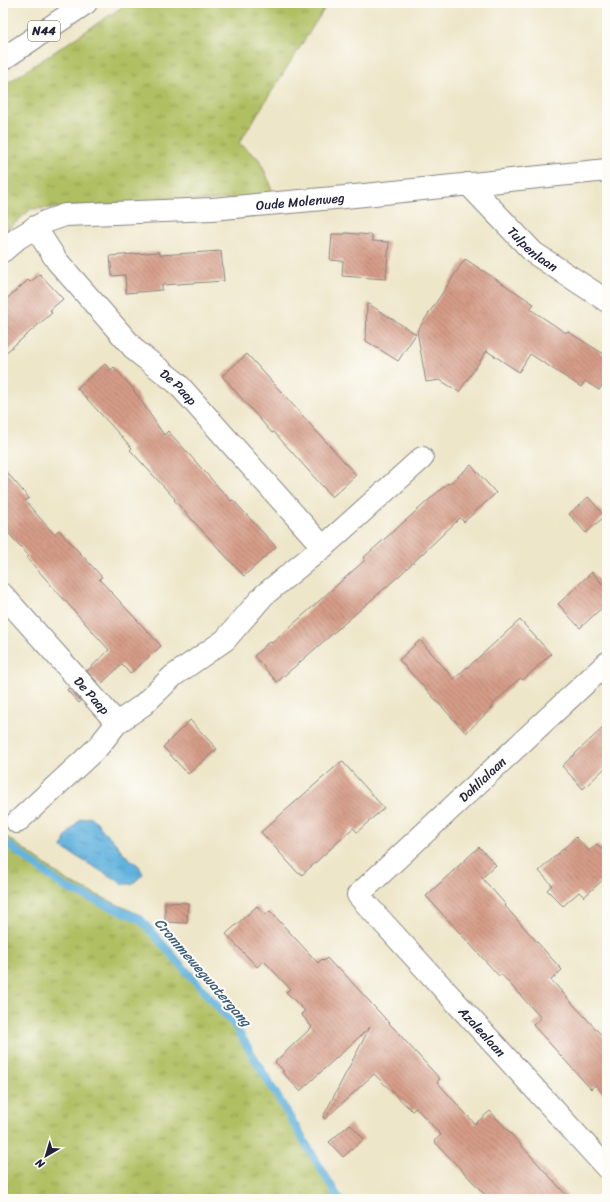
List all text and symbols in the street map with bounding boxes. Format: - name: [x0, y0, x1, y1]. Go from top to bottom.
- road number: N44: [28, 21, 60, 41]
- street label: Oude Molenweg: [255, 186, 346, 217]
- street label: Tulpenlaan: [502, 221, 563, 278]
- street label: De Paap: [155, 363, 203, 411]
- street label: De Paap: [68, 671, 116, 720]
- street label: Dahlialaan: [453, 751, 512, 808]
- water label: Crommewegwatergang: [148, 912, 259, 1034]
- street label: Azalealaan: [452, 1000, 511, 1062]
- north arrow: [26, 1136, 66, 1176]
- text: N: [31, 1153, 50, 1174]

